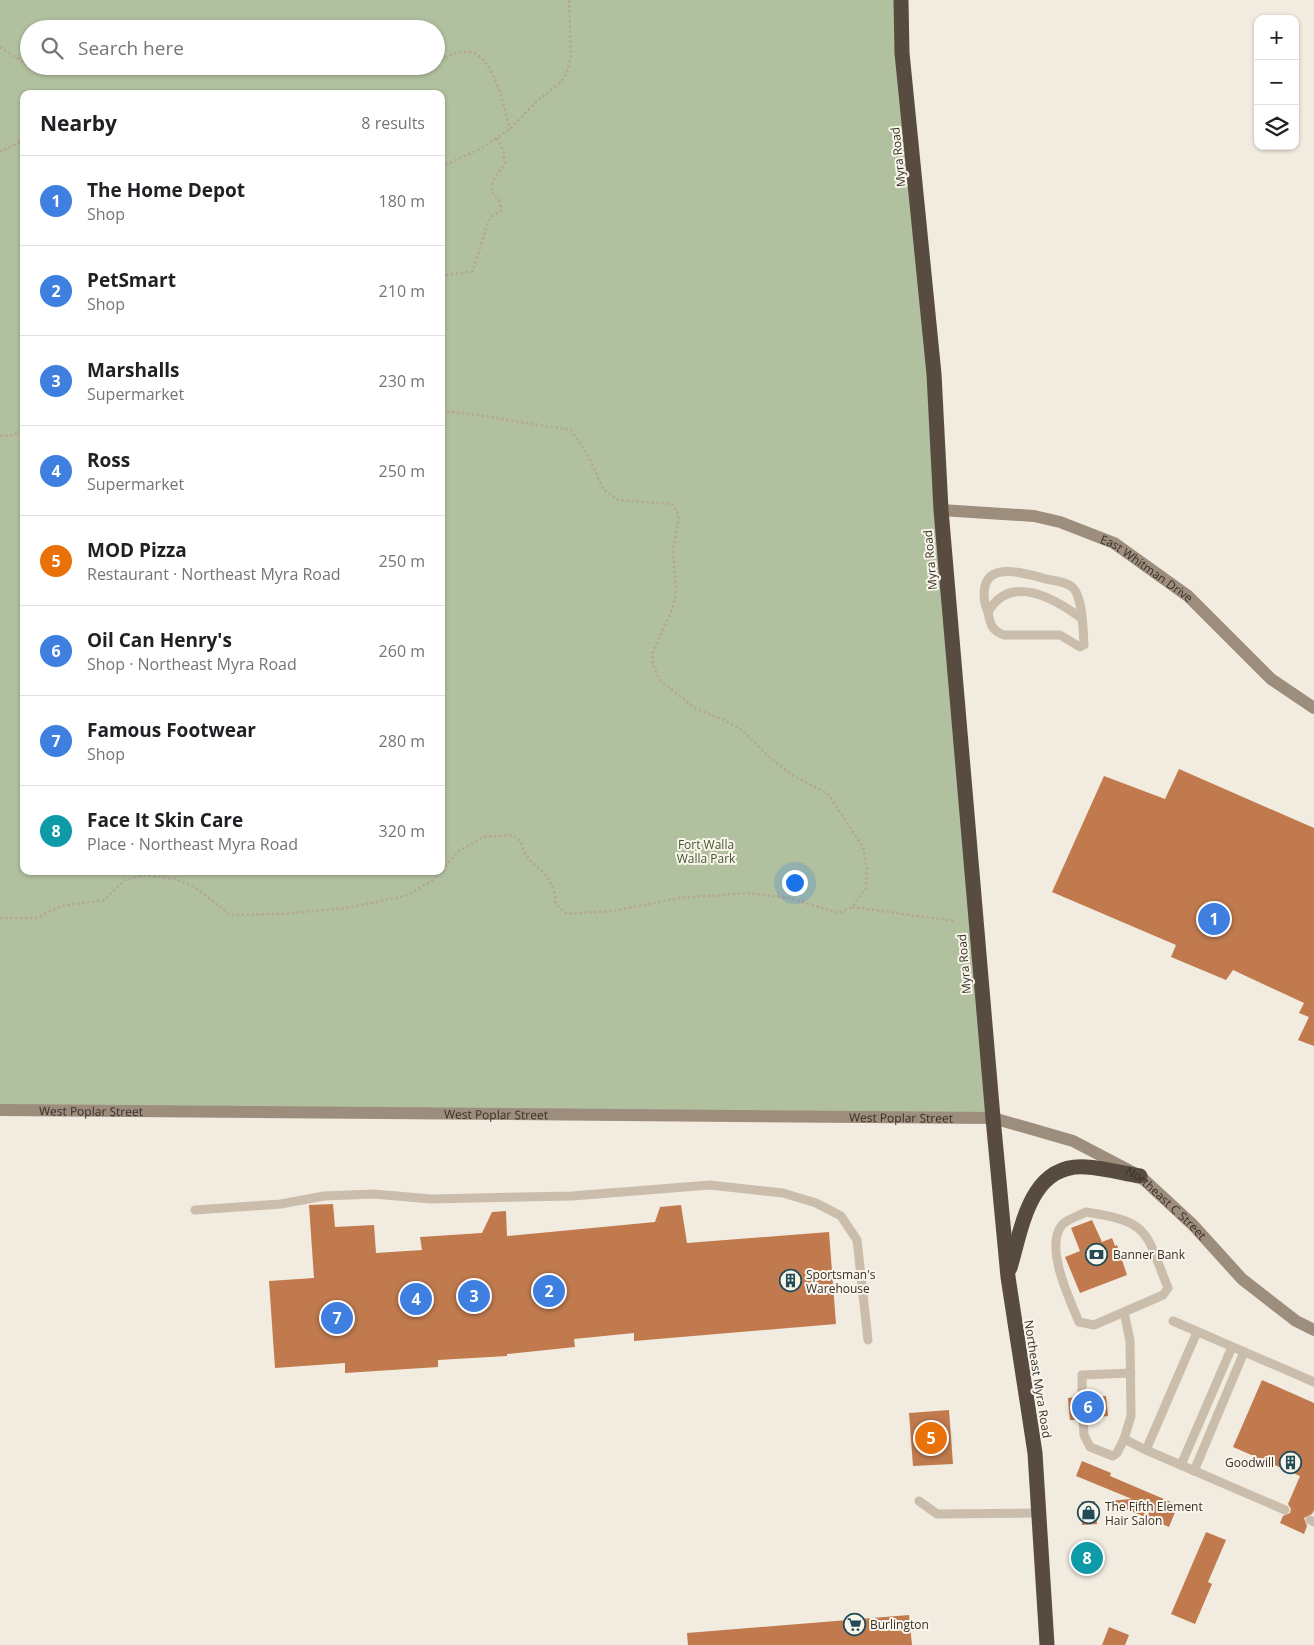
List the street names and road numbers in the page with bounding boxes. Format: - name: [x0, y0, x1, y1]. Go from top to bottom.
- street label: Myra Road: [886, 126, 910, 188]
- street label: Myra Road: [919, 529, 941, 591]
- street label: East Whitman Drive: [1098, 530, 1198, 606]
- street label: Myra Road: [953, 933, 975, 995]
- street label: West Poplar Street: [39, 1102, 143, 1120]
- street label: West Poplar Street: [444, 1105, 548, 1123]
- street label: West Poplar Street: [849, 1108, 953, 1126]
- street label: Northeast C Street: [1123, 1162, 1211, 1243]
- street label: Northeast Myra Road: [1020, 1319, 1056, 1439]

